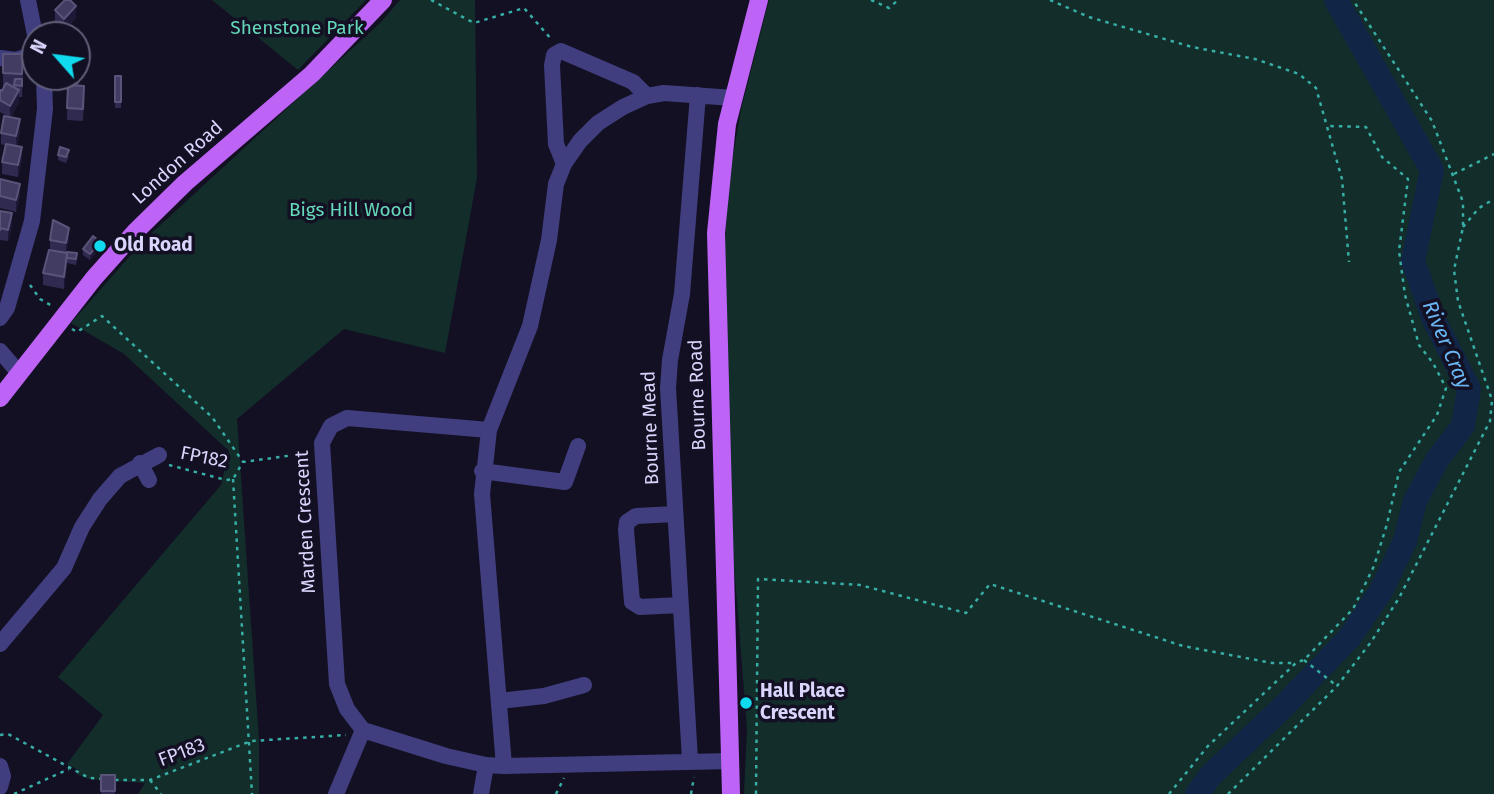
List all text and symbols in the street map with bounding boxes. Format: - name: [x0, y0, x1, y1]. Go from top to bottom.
- park label: Shenstone Park: [230, 18, 364, 40]
- north arrow: [21, 21, 91, 91]
- text: N: [26, 36, 52, 58]
- street label: London Road: [128, 117, 228, 209]
- park label: Bigs Hill Wood: [289, 200, 413, 222]
- place label: Old Road: [114, 235, 193, 257]
- marker: Old Road: [92, 238, 108, 254]
- water label: River Cray: [1416, 297, 1476, 393]
- street label: Bourne Road: [685, 339, 711, 451]
- street label: Bourne Mead: [638, 371, 664, 485]
- street label: FP182: [178, 442, 230, 474]
- street label: Marden Crescent: [291, 450, 321, 594]
- place label: Hall Place Crescent: [760, 681, 845, 725]
- marker: Hall Place Crescent: [738, 695, 754, 711]
- street label: FP183: [155, 734, 209, 772]

